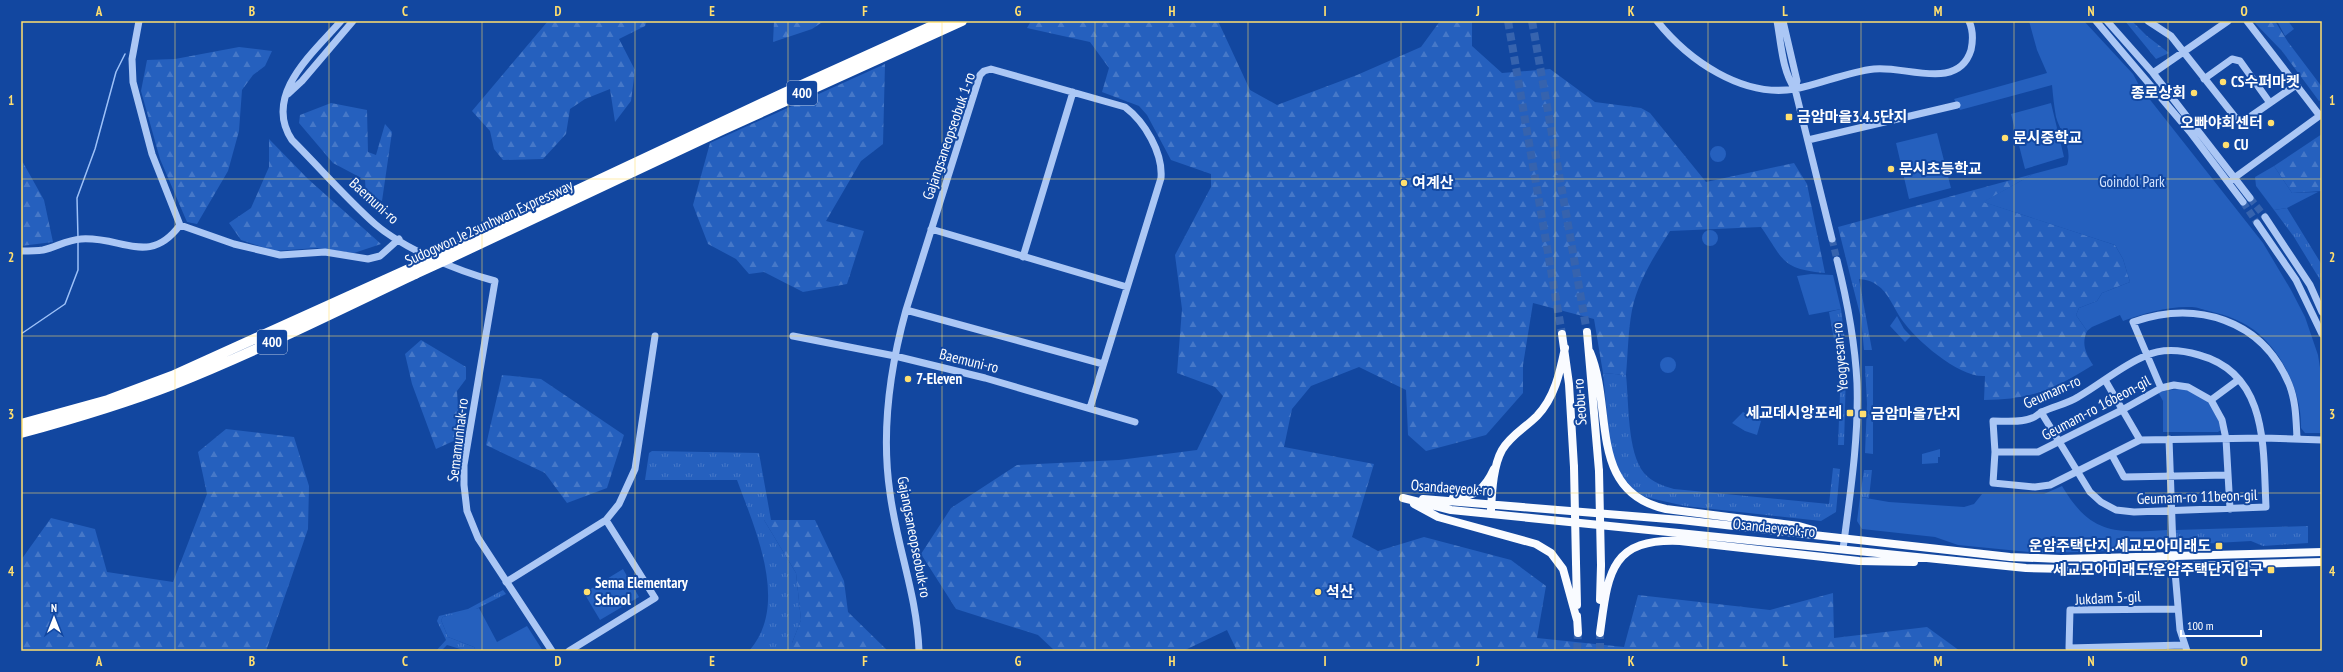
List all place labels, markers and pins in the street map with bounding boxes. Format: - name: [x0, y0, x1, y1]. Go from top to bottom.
- place label: CS수퍼마켓: [2231, 72, 2300, 91]
- marker: CS수퍼마켓: [2218, 77, 2228, 87]
- place label: 종로상회: [2131, 83, 2186, 102]
- marker: 종로상회: [2189, 88, 2199, 98]
- place label: 금암마을3.4.5단지: [1797, 107, 1908, 126]
- marker: 금암마을3.4.5단지: [1784, 112, 1794, 122]
- place label: 오빠야회센터: [2180, 113, 2263, 132]
- marker: 오빠야회센터: [2266, 118, 2276, 128]
- place label: 문시중학교: [2013, 128, 2082, 147]
- marker: 문시중학교: [2000, 133, 2010, 143]
- place label: CU: [2234, 135, 2249, 154]
- marker: CU: [2221, 140, 2231, 150]
- place label: 문시초등학교: [1899, 159, 1982, 178]
- marker: 문시초등학교: [1886, 164, 1896, 174]
- place label: 여계산: [1412, 173, 1454, 192]
- marker: 여계산: [1399, 178, 1409, 188]
- place label: 7-Eleven: [916, 369, 963, 388]
- marker: 7-Eleven: [903, 374, 913, 384]
- place label: 세교데시앙포레: [1745, 403, 1842, 422]
- place label: 금암마을7단지: [1871, 404, 1961, 423]
- marker: 세교데시앙포레: [1845, 408, 1855, 418]
- marker: 금암마을7단지: [1858, 409, 1868, 419]
- place label: 운암주택단지.세교모아미래도: [2028, 536, 2211, 555]
- marker: 운암주택단지.세교모아미래도: [2214, 541, 2224, 551]
- place label: 세교모아미래도.운암주택단지입구: [2053, 560, 2263, 579]
- marker: 세교모아미래도.운암주택단지입구: [2266, 565, 2276, 575]
- place label: Sema Elementary School: [595, 573, 689, 609]
- place label: 석산: [1326, 582, 1354, 601]
- marker: Sema Elementary School: [582, 587, 592, 597]
- marker: 석산: [1313, 587, 1323, 597]

